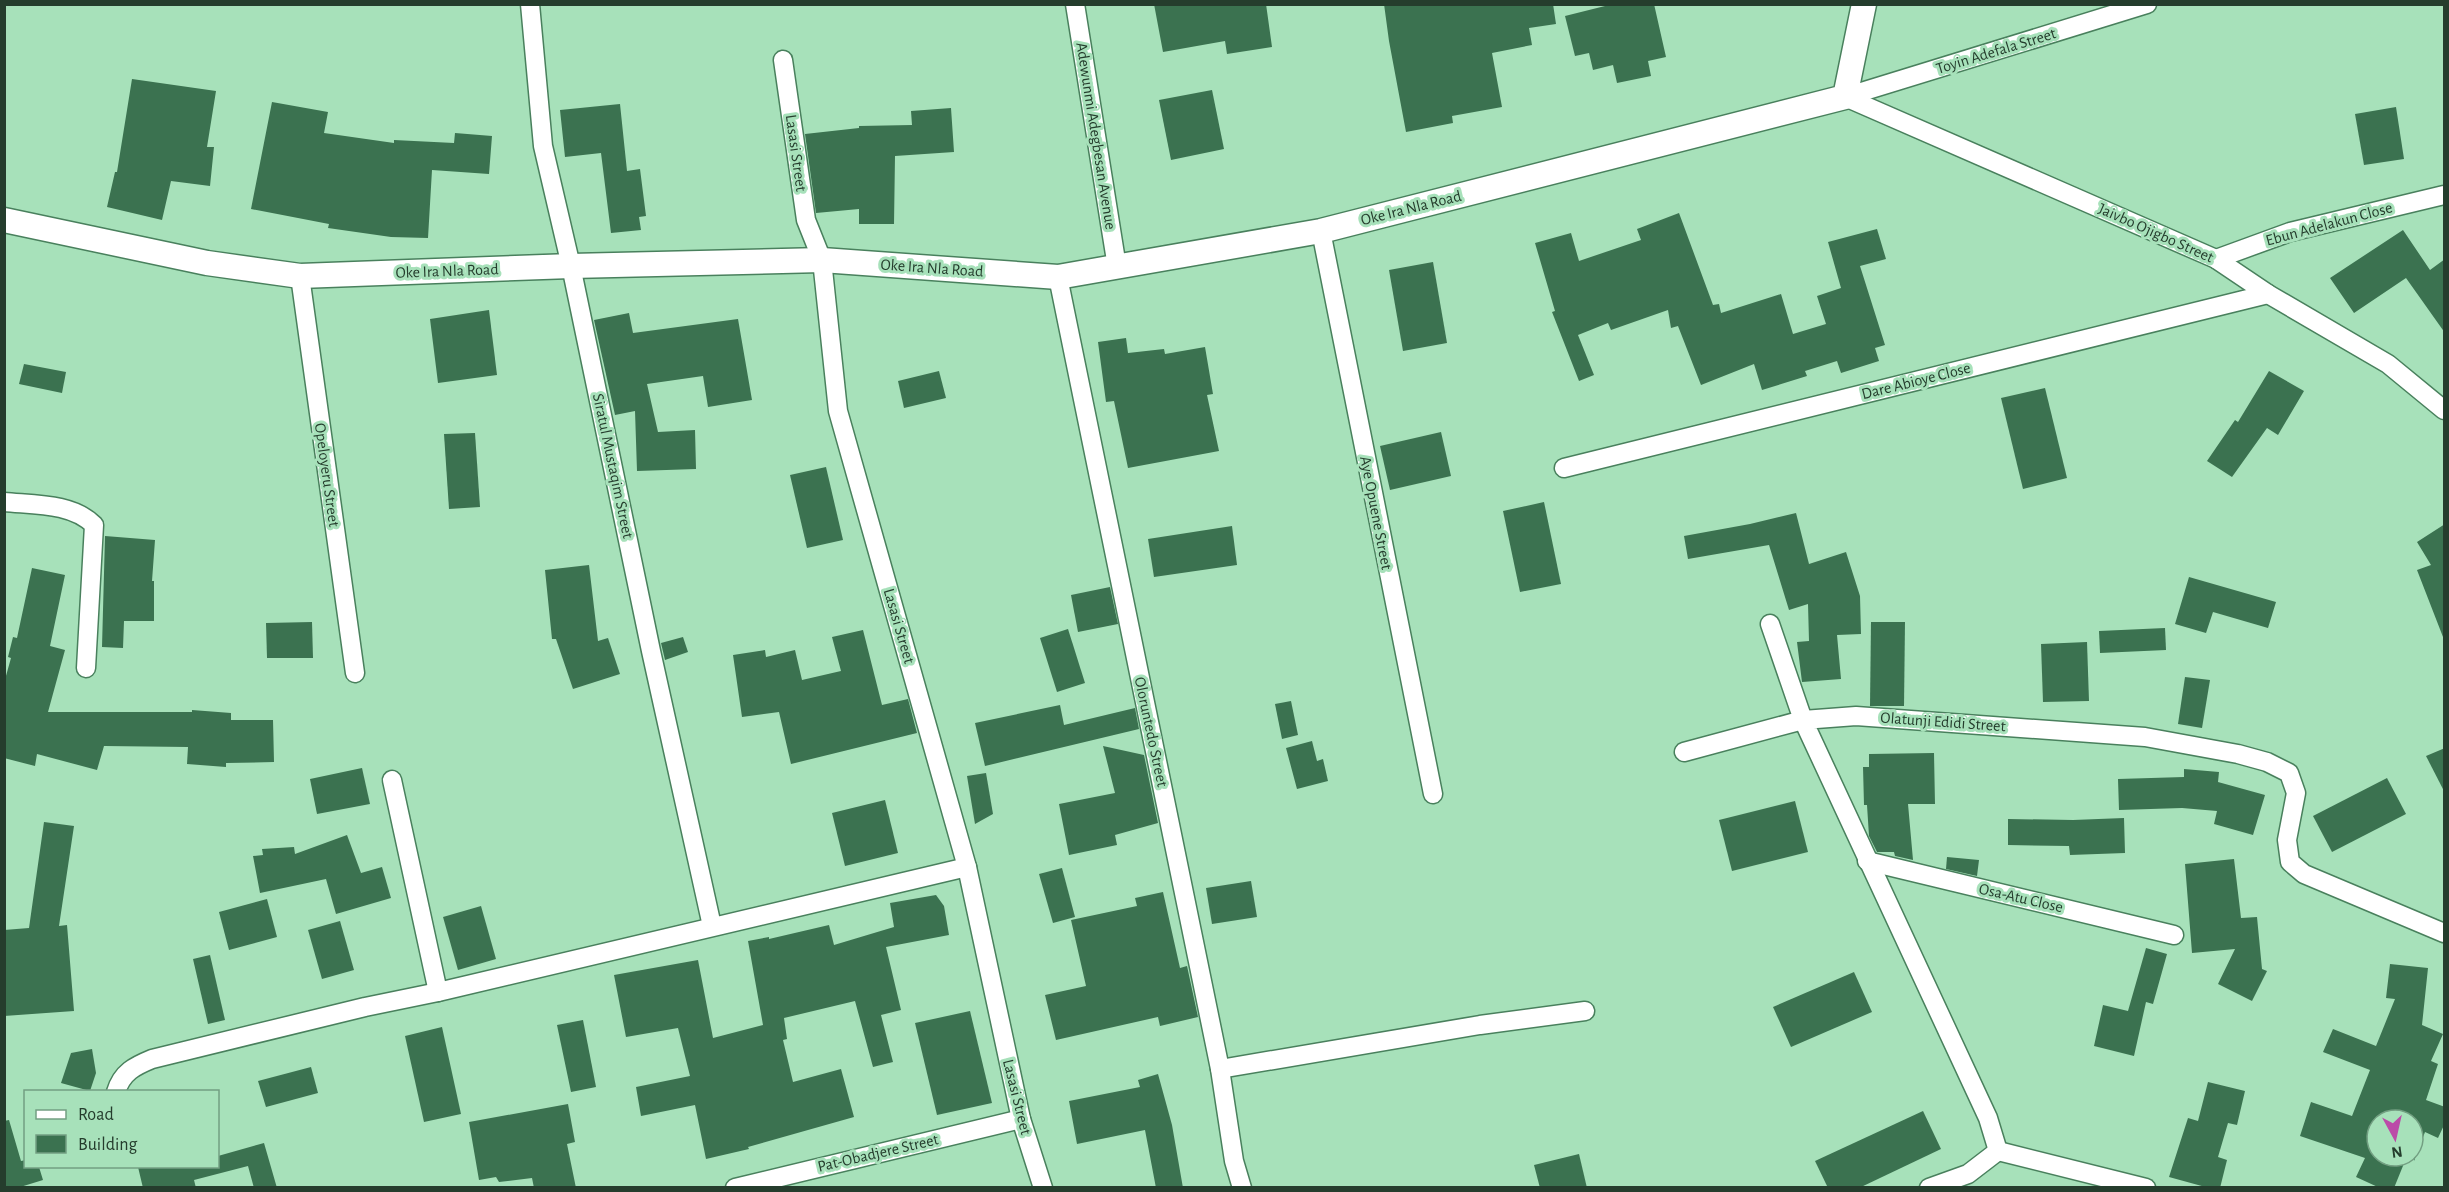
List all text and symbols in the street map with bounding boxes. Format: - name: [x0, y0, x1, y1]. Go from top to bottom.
- street label: Toyin Adefala Street: [1934, 25, 2058, 78]
- street label: Adewunmi Adegbesan Avenue: [1073, 41, 1119, 231]
- street label: Lasasi Street: [783, 114, 809, 192]
- street label: Oke Ira Nla Road: [1359, 188, 1463, 228]
- street label: Ebun Adelakun Close: [2264, 199, 2394, 249]
- street label: Jaivbo Ojigbo Street: [2096, 200, 2216, 267]
- street label: Oke Ira Nla Road: [880, 256, 984, 280]
- street label: Oke Ira Nla Road: [395, 261, 499, 281]
- street label: Dare Abioye Close: [1860, 360, 1972, 403]
- street label: Siratul Mustaqim Street: [590, 392, 636, 540]
- street label: Opeloyeru Street: [311, 422, 342, 528]
- street label: Aye Opuene Street: [1356, 455, 1395, 571]
- street label: Lasasi Street: [881, 587, 917, 665]
- street label: Oloruntedo Street: [1132, 676, 1170, 788]
- street label: Olatunji Edidi Street: [1880, 710, 2006, 735]
- street label: Osa-Atu Close: [1977, 881, 2065, 915]
- street label: Lasasi Street: [1000, 1057, 1034, 1137]
- legend: [24, 1090, 219, 1168]
- text: Road: [78, 1106, 114, 1124]
- north arrow: [2365, 1108, 2425, 1168]
- street label: Pat-Obadjere Street: [816, 1131, 940, 1176]
- text: Building: [78, 1136, 138, 1154]
- text: N: [2390, 1143, 2404, 1161]

